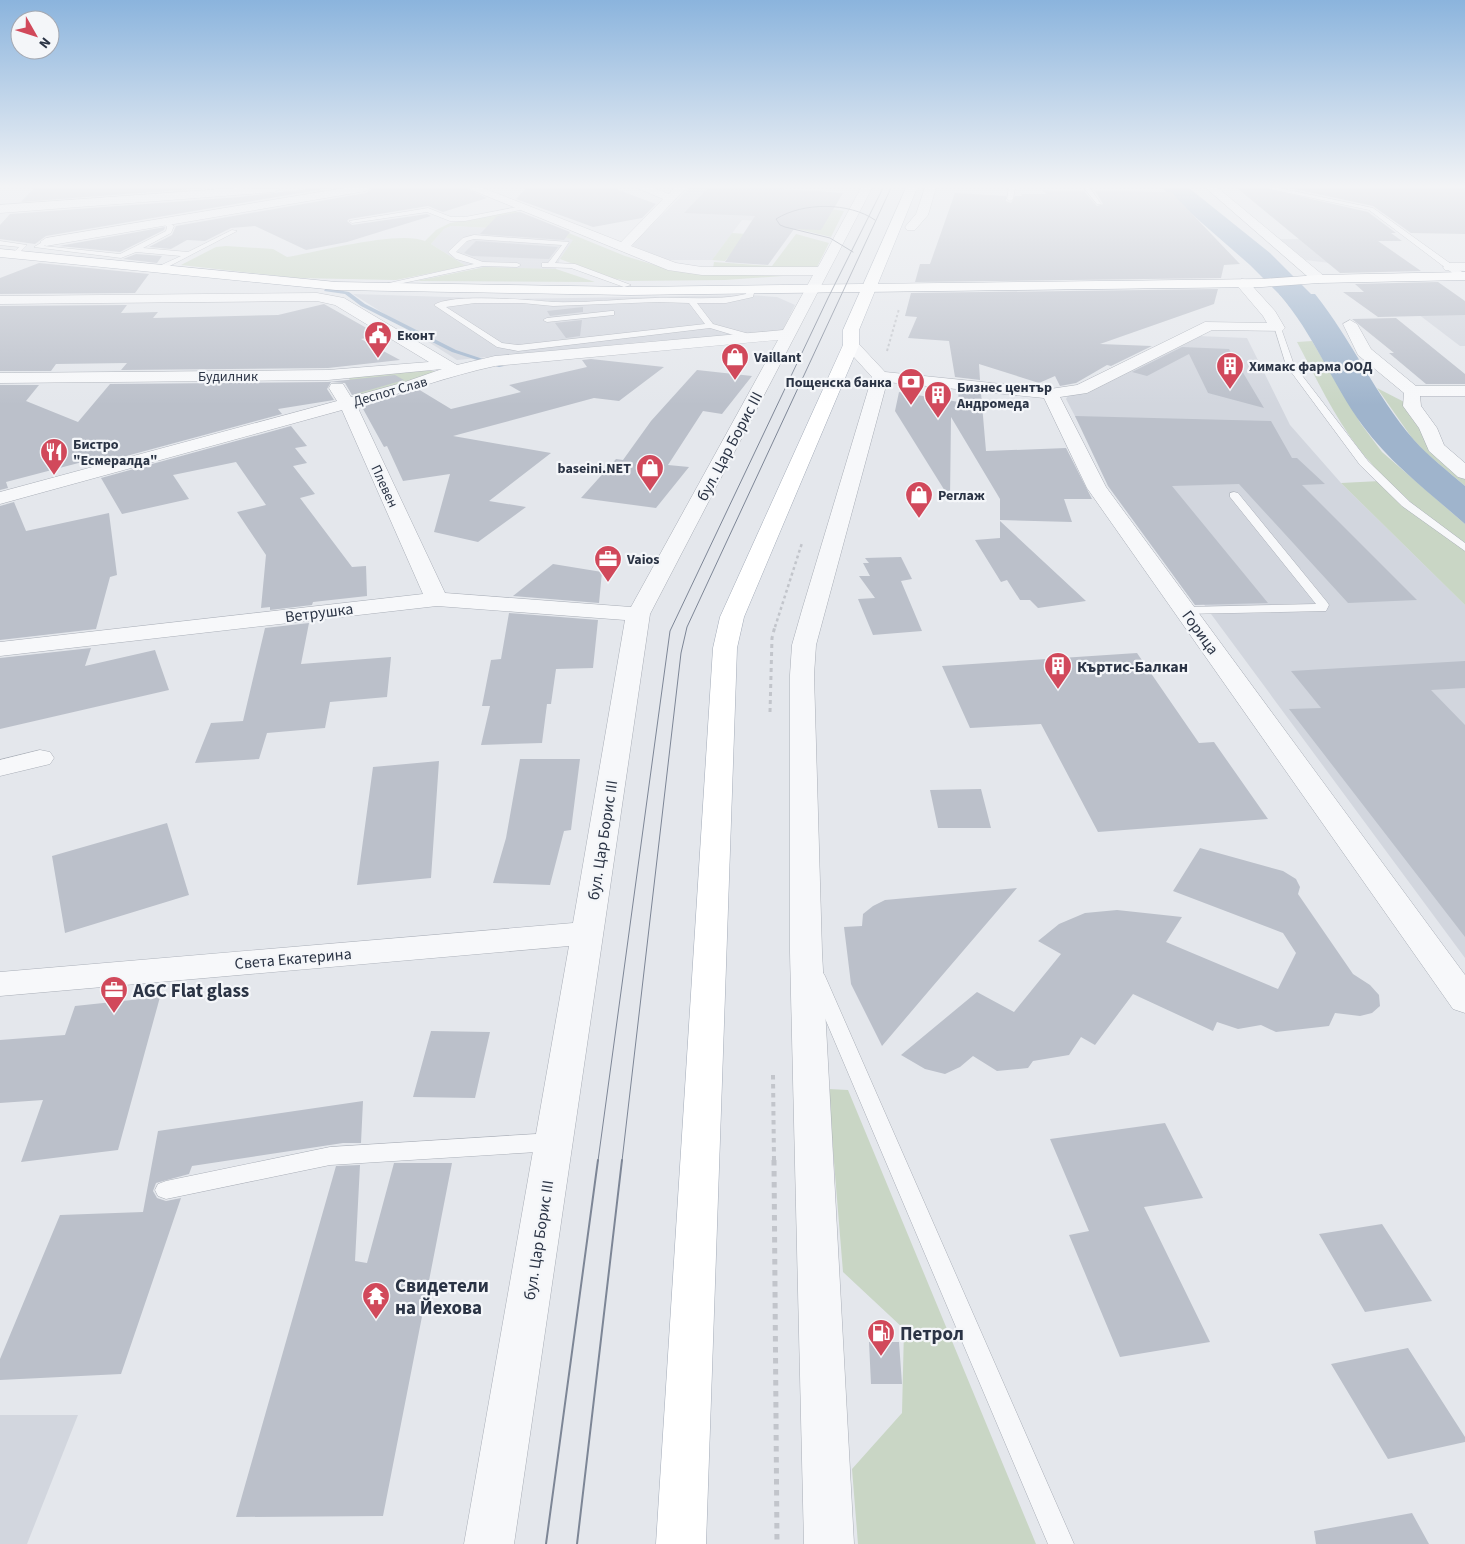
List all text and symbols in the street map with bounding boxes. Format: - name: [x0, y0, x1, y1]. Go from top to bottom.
- north arrow: [10, 10, 60, 60]
- text: N: [34, 33, 55, 52]
- public building icon: Еконт: [363, 320, 393, 359]
- place label: Еконт: [397, 326, 435, 346]
- shop icon: Vaillant: [720, 342, 750, 381]
- place label: Vaillant: [753, 348, 802, 368]
- building icon: Химакс фарма ООД: [1215, 351, 1245, 390]
- place label: Химакс фарма ООД: [1249, 357, 1373, 377]
- street label: Будилник: [198, 367, 258, 387]
- bank icon: Пощенска банка: [896, 367, 926, 406]
- street label: Деспот Слав: [351, 372, 430, 412]
- place label: Пощенска банка: [786, 373, 892, 393]
- place label: Бизнес център Андромеда: [956, 378, 1052, 414]
- building icon: Бизнес център Андромеда: [923, 380, 953, 419]
- street label: бул. Цар Борис III: [692, 388, 768, 505]
- place label: Бистро "Есмералда": [73, 435, 158, 471]
- restaurant icon: Бистро "Есмералда": [39, 437, 69, 476]
- shop icon: baseini.NET: [635, 453, 665, 492]
- place label: baseini.NET: [558, 459, 631, 479]
- street label: Плевен: [365, 462, 403, 511]
- shop icon: Реглаж: [904, 480, 934, 519]
- place label: Реглаж: [938, 486, 985, 506]
- office icon: Vaios: [593, 544, 623, 583]
- place label: Vaios: [626, 550, 659, 570]
- street label: Ветрушка: [284, 598, 355, 628]
- street label: Горица: [1177, 606, 1224, 659]
- building icon: Къртис-Балкан: [1043, 651, 1073, 690]
- place label: Къртис-Балкан: [1077, 656, 1188, 678]
- street label: бул. Цар Борис III: [583, 779, 623, 902]
- street label: Света Екатерина: [234, 943, 353, 975]
- office icon: AGC Flat glass: [99, 975, 129, 1014]
- place label: AGC Flat glass: [132, 978, 249, 1005]
- street label: бул. Цар Борис III: [519, 1179, 559, 1302]
- place label: Свидетели на Йехова: [395, 1273, 489, 1322]
- temple icon: Свидетели на Йехова: [361, 1281, 391, 1320]
- fuel station icon: Петрол: [866, 1318, 896, 1357]
- place label: Петрол: [900, 1321, 964, 1348]

